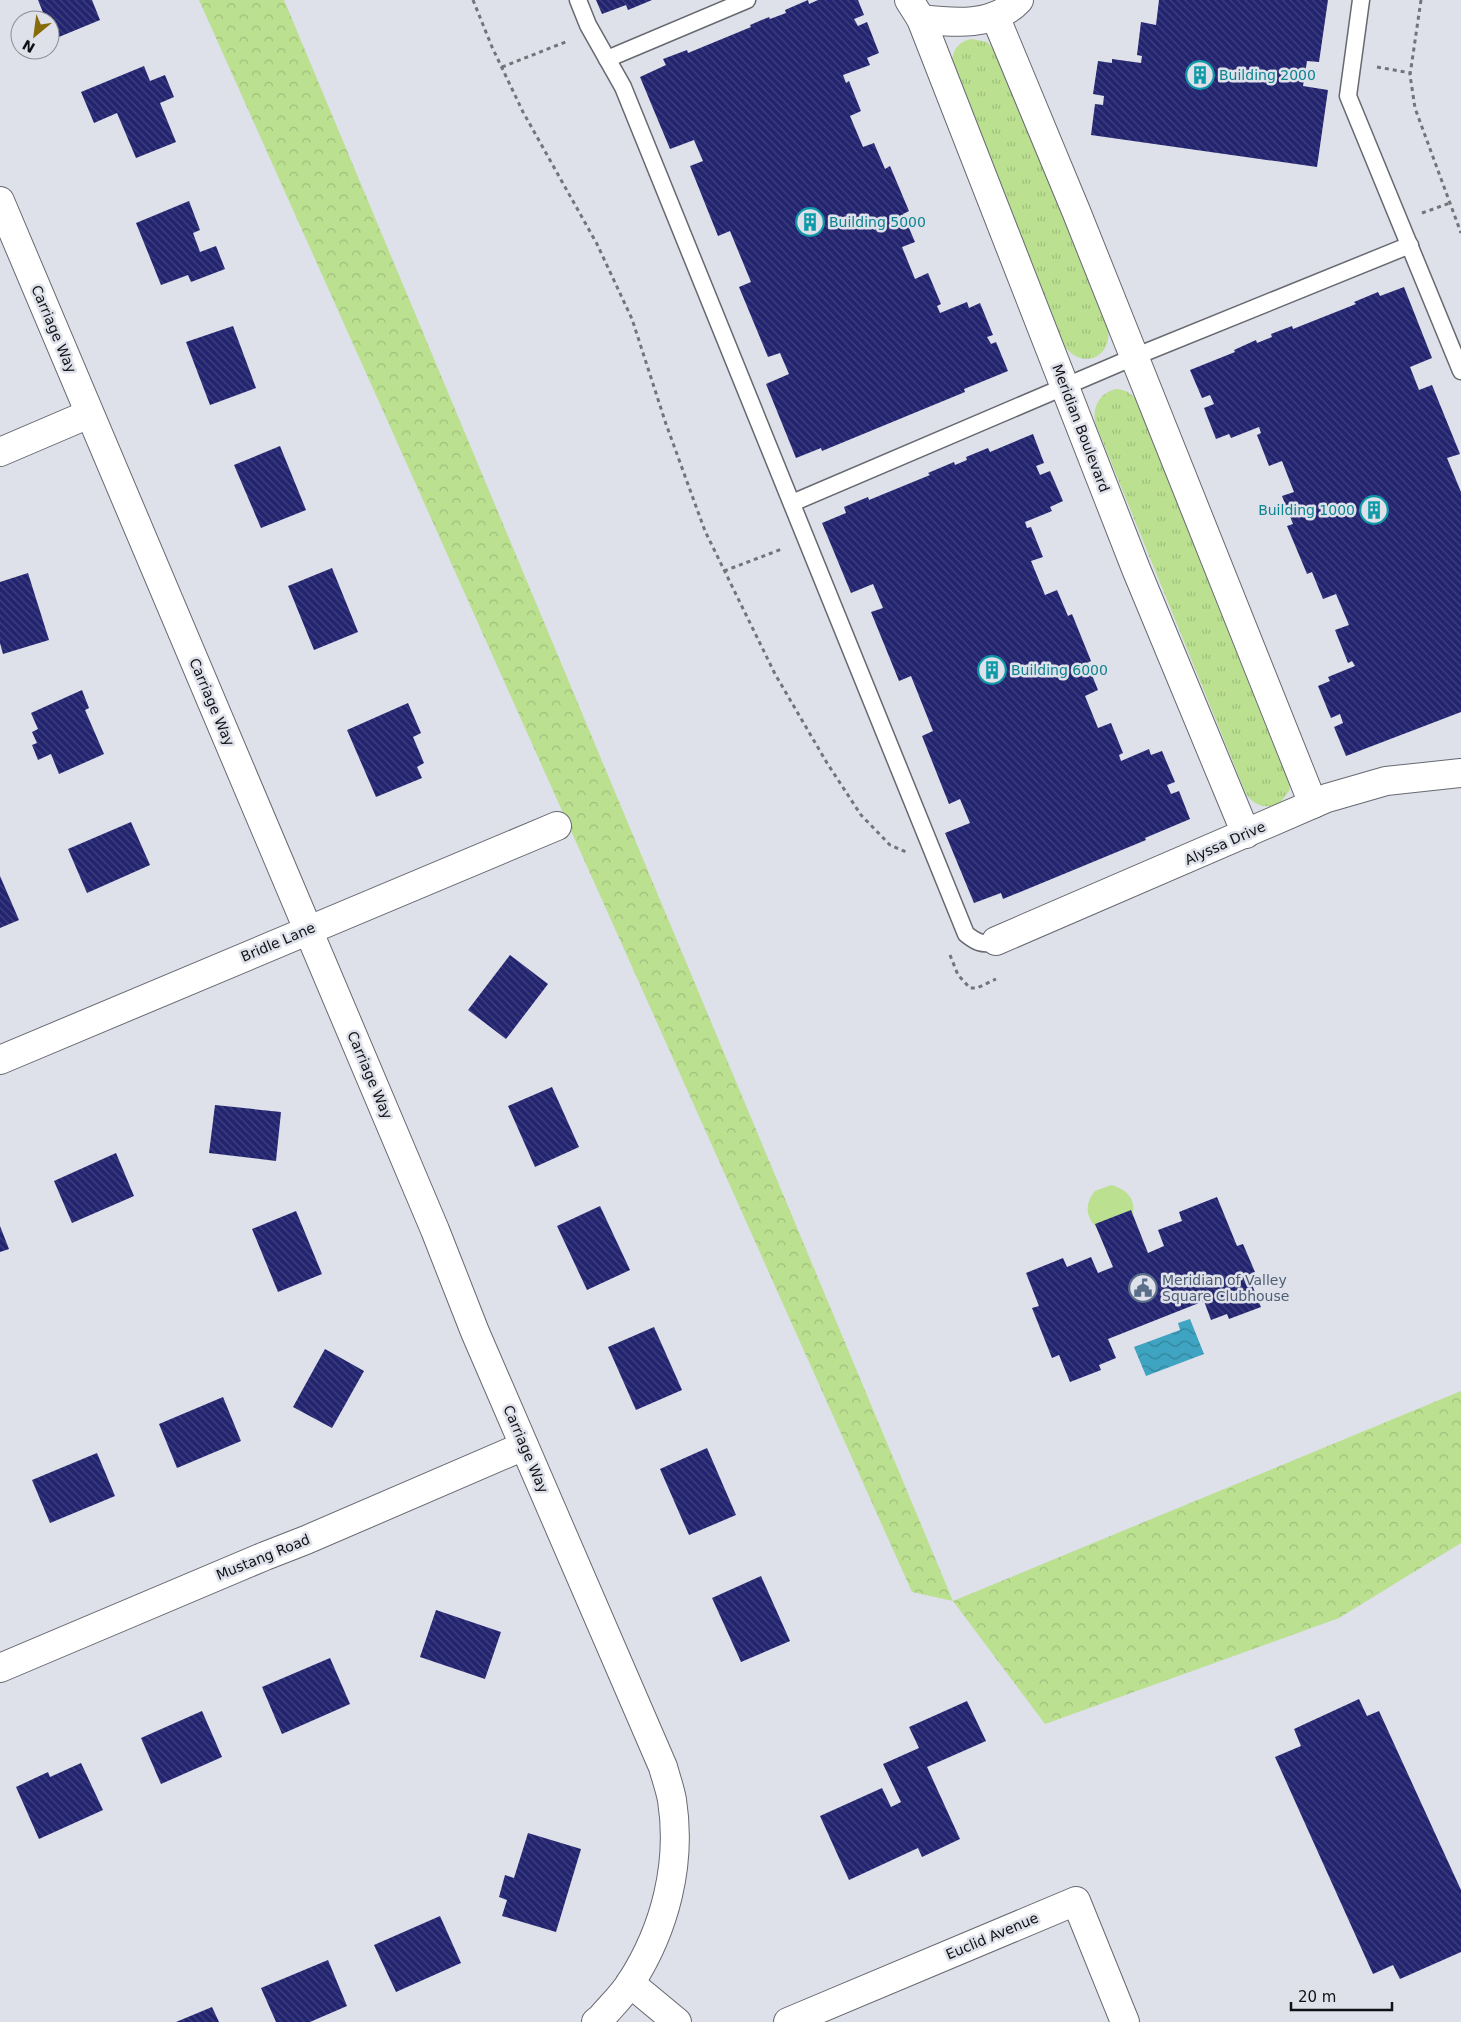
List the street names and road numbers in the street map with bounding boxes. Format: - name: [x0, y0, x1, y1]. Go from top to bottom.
- street label: Carriage Way: [28, 283, 80, 375]
- street label: Meridian Boulevard: [1049, 362, 1113, 494]
- street label: Carriage Way: [186, 656, 238, 748]
- street label: Alyssa Drive: [1182, 818, 1268, 868]
- street label: Bridle Lane: [239, 919, 317, 965]
- street label: Carriage Way: [344, 1029, 396, 1121]
- street label: Carriage Way: [500, 1403, 552, 1495]
- street label: Mustang Road: [214, 1531, 312, 1583]
- street label: Euclid Avenue: [944, 1909, 1040, 1963]

